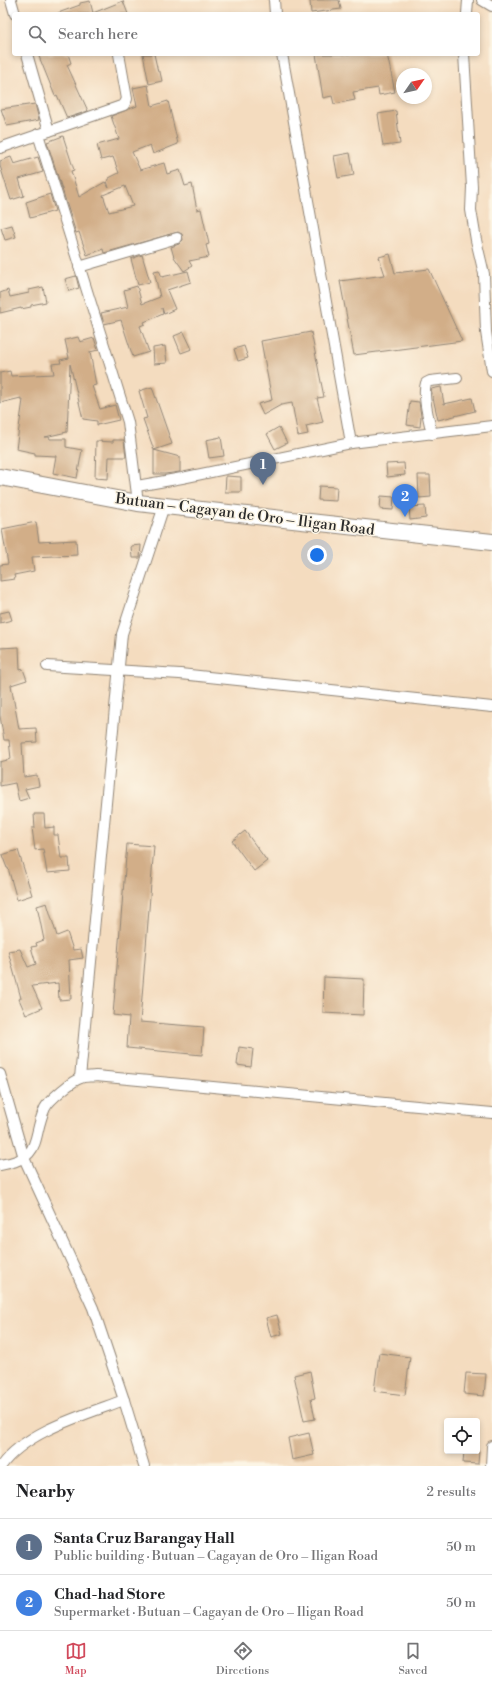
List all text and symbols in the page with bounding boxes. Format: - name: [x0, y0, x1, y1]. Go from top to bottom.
- search box: [12, 12, 480, 56]
- icon: search: [26, 23, 48, 45]
- text: Search here: [58, 25, 138, 44]
- north arrow: [396, 68, 432, 104]
- pin: 1: [250, 452, 276, 485]
- pin: 2: [392, 484, 418, 517]
- street label: Butuan – Cagayan de Oro – Iligan Road: [113, 489, 376, 540]
- your location: [307, 545, 327, 565]
- map controls: [444, 1418, 480, 1454]
- button: locate: [444, 1418, 480, 1454]
- text: Nearby: [16, 1481, 75, 1503]
- text: 2 results: [427, 1484, 476, 1500]
- text: Santa Cruz Barangay Hall: [54, 1529, 235, 1548]
- text: 1: [26, 1539, 32, 1555]
- text: 50 m: [446, 1539, 476, 1555]
- text: Public building · Butuan – Cagayan de Oro – Iligan Road: [54, 1548, 378, 1564]
- text: Chad-had Store: [54, 1585, 165, 1604]
- text: 2: [25, 1595, 33, 1611]
- text: 50 m: [446, 1595, 476, 1611]
- text: Supermarket · Butuan – Cagayan de Oro – Iligan Road: [54, 1604, 364, 1620]
- tab: Map: [65, 1640, 87, 1678]
- tab: Directions: [216, 1640, 269, 1678]
- tab: Saved: [398, 1640, 427, 1678]

